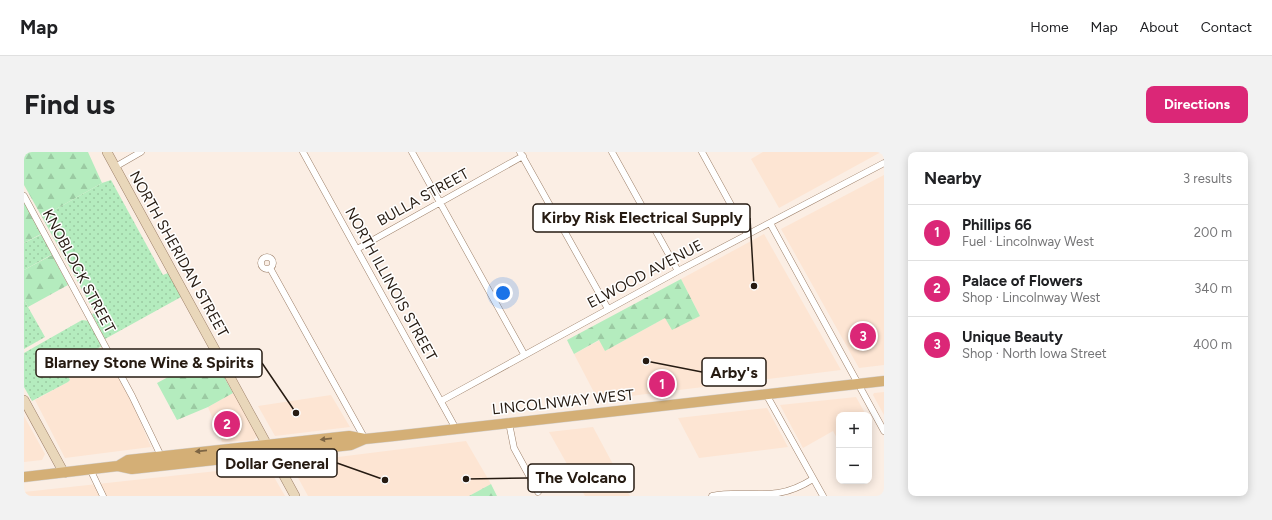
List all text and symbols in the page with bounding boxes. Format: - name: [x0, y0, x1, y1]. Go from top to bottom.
- text: Map: [20, 16, 58, 39]
- text: Home: [1030, 19, 1069, 36]
- text: Map: [1091, 19, 1118, 36]
- text: About: [1140, 19, 1179, 36]
- text: Contact: [1201, 19, 1252, 36]
- button: Directions: [1146, 86, 1248, 123]
- text: Find us: [24, 87, 115, 121]
- street label: BULLA STREET: [374, 164, 473, 230]
- street label: NORTH SHERIDAN STREET: [126, 168, 233, 341]
- text: Nearby: [924, 168, 982, 188]
- text: 3 results: [1183, 171, 1232, 186]
- street label: NORTH ILLINOIS STREET: [341, 204, 441, 365]
- callout: Kirby Risk Electrical Supply: [533, 204, 750, 232]
- street label: KNOBLOCK STREET: [39, 206, 120, 336]
- text: Kirby Risk Electrical Supply: [541, 208, 743, 227]
- text: Phillips 66: [962, 216, 1032, 234]
- text: 1: [934, 225, 940, 240]
- text: 200 m: [1194, 225, 1232, 240]
- text: Fuel · Lincolnway West: [962, 234, 1094, 249]
- street label: ELWOOD AVENUE: [584, 236, 706, 312]
- text: Palace of Flowers: [962, 272, 1082, 290]
- text: 2: [933, 281, 941, 296]
- text: 340 m: [1194, 281, 1232, 296]
- your location: [493, 283, 513, 303]
- text: Shop · Lincolnway West: [962, 290, 1100, 305]
- pin: 3: [850, 321, 876, 351]
- text: Unique Beauty: [962, 328, 1063, 346]
- text: 3: [933, 337, 941, 352]
- text: 400 m: [1193, 337, 1232, 352]
- text: Shop · North Iowa Street: [962, 346, 1107, 361]
- callout: Blarney Stone Wine & Spirits: [36, 349, 262, 377]
- text: Blarney Stone Wine & Spirits: [44, 353, 254, 372]
- callout: Arby's: [702, 358, 766, 386]
- text: Arby's: [710, 363, 758, 382]
- pin: 1: [649, 369, 675, 399]
- street label: LINCOLNWAY WEST: [491, 386, 636, 418]
- pin: 2: [214, 409, 240, 439]
- map controls: [836, 412, 872, 484]
- button: +: [836, 412, 872, 448]
- one-way arrow: [320, 435, 332, 442]
- one-way arrow: [195, 448, 207, 455]
- button: −: [836, 448, 872, 484]
- callout: Dollar General: [217, 449, 337, 477]
- text: Dollar General: [225, 454, 329, 473]
- callout: The Volcano: [528, 464, 634, 492]
- text: The Volcano: [536, 468, 626, 487]

